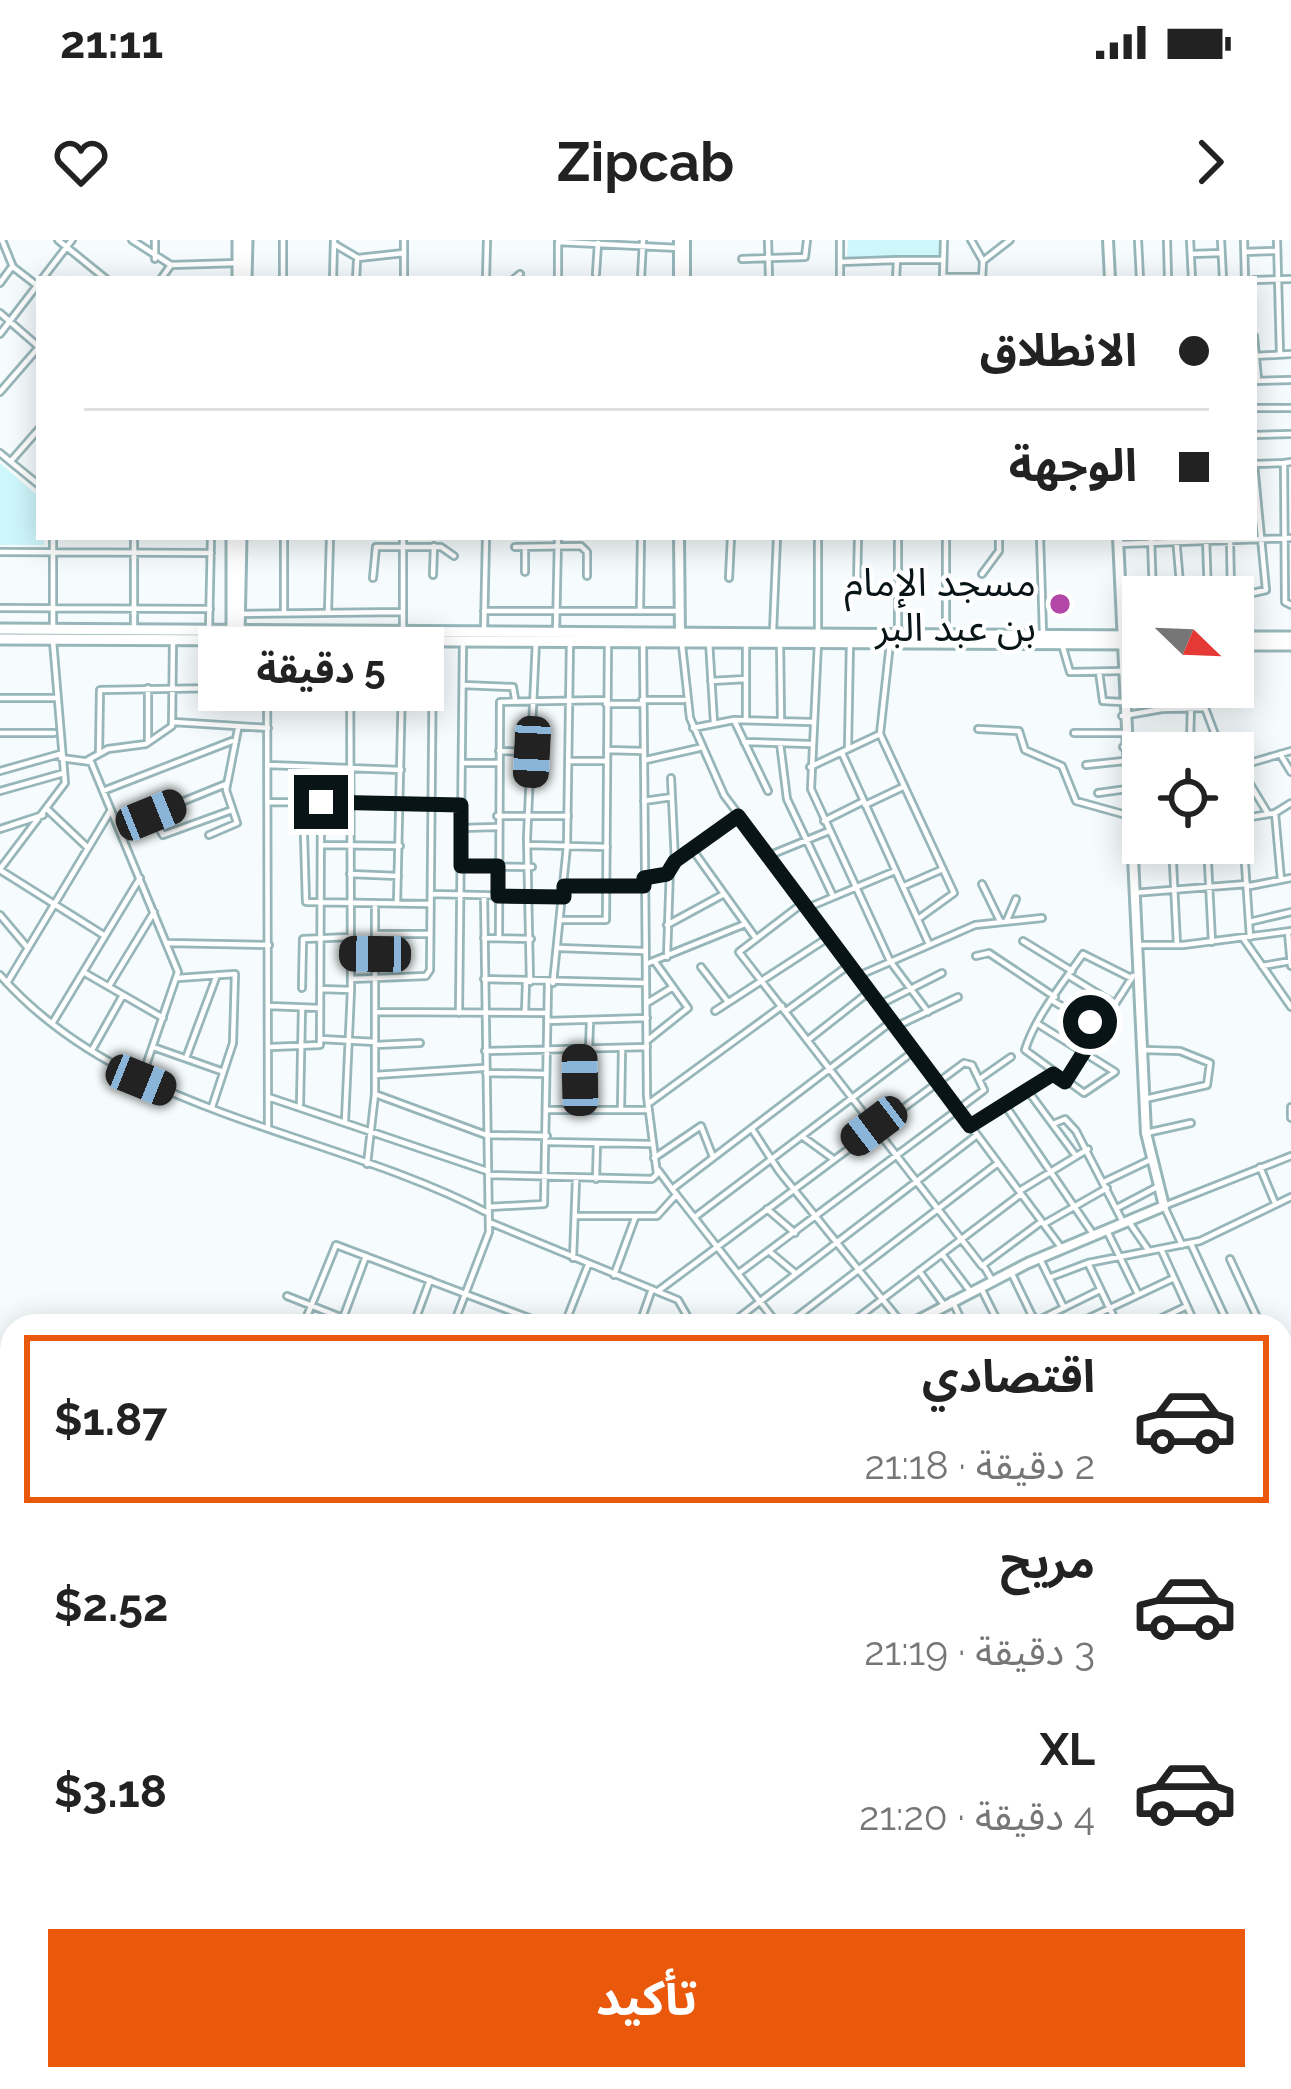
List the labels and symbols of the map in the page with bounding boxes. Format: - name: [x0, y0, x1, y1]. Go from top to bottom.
- place label: مسجد الإمام بن عبد البر: [844, 559, 1036, 650]
- north arrow: [1122, 576, 1254, 708]
- marker: مسجد الإمام بن عبد البر: [1047, 591, 1073, 617]
- callout: 5 دقيقة: [198, 628, 444, 712]
- car: [512, 715, 552, 789]
- route end: [294, 775, 348, 829]
- car: [111, 785, 191, 845]
- car: [339, 935, 411, 973]
- route start: [1063, 995, 1117, 1049]
- car: [561, 1044, 599, 1116]
- car: [101, 1050, 181, 1110]
- car: [834, 1090, 914, 1162]

